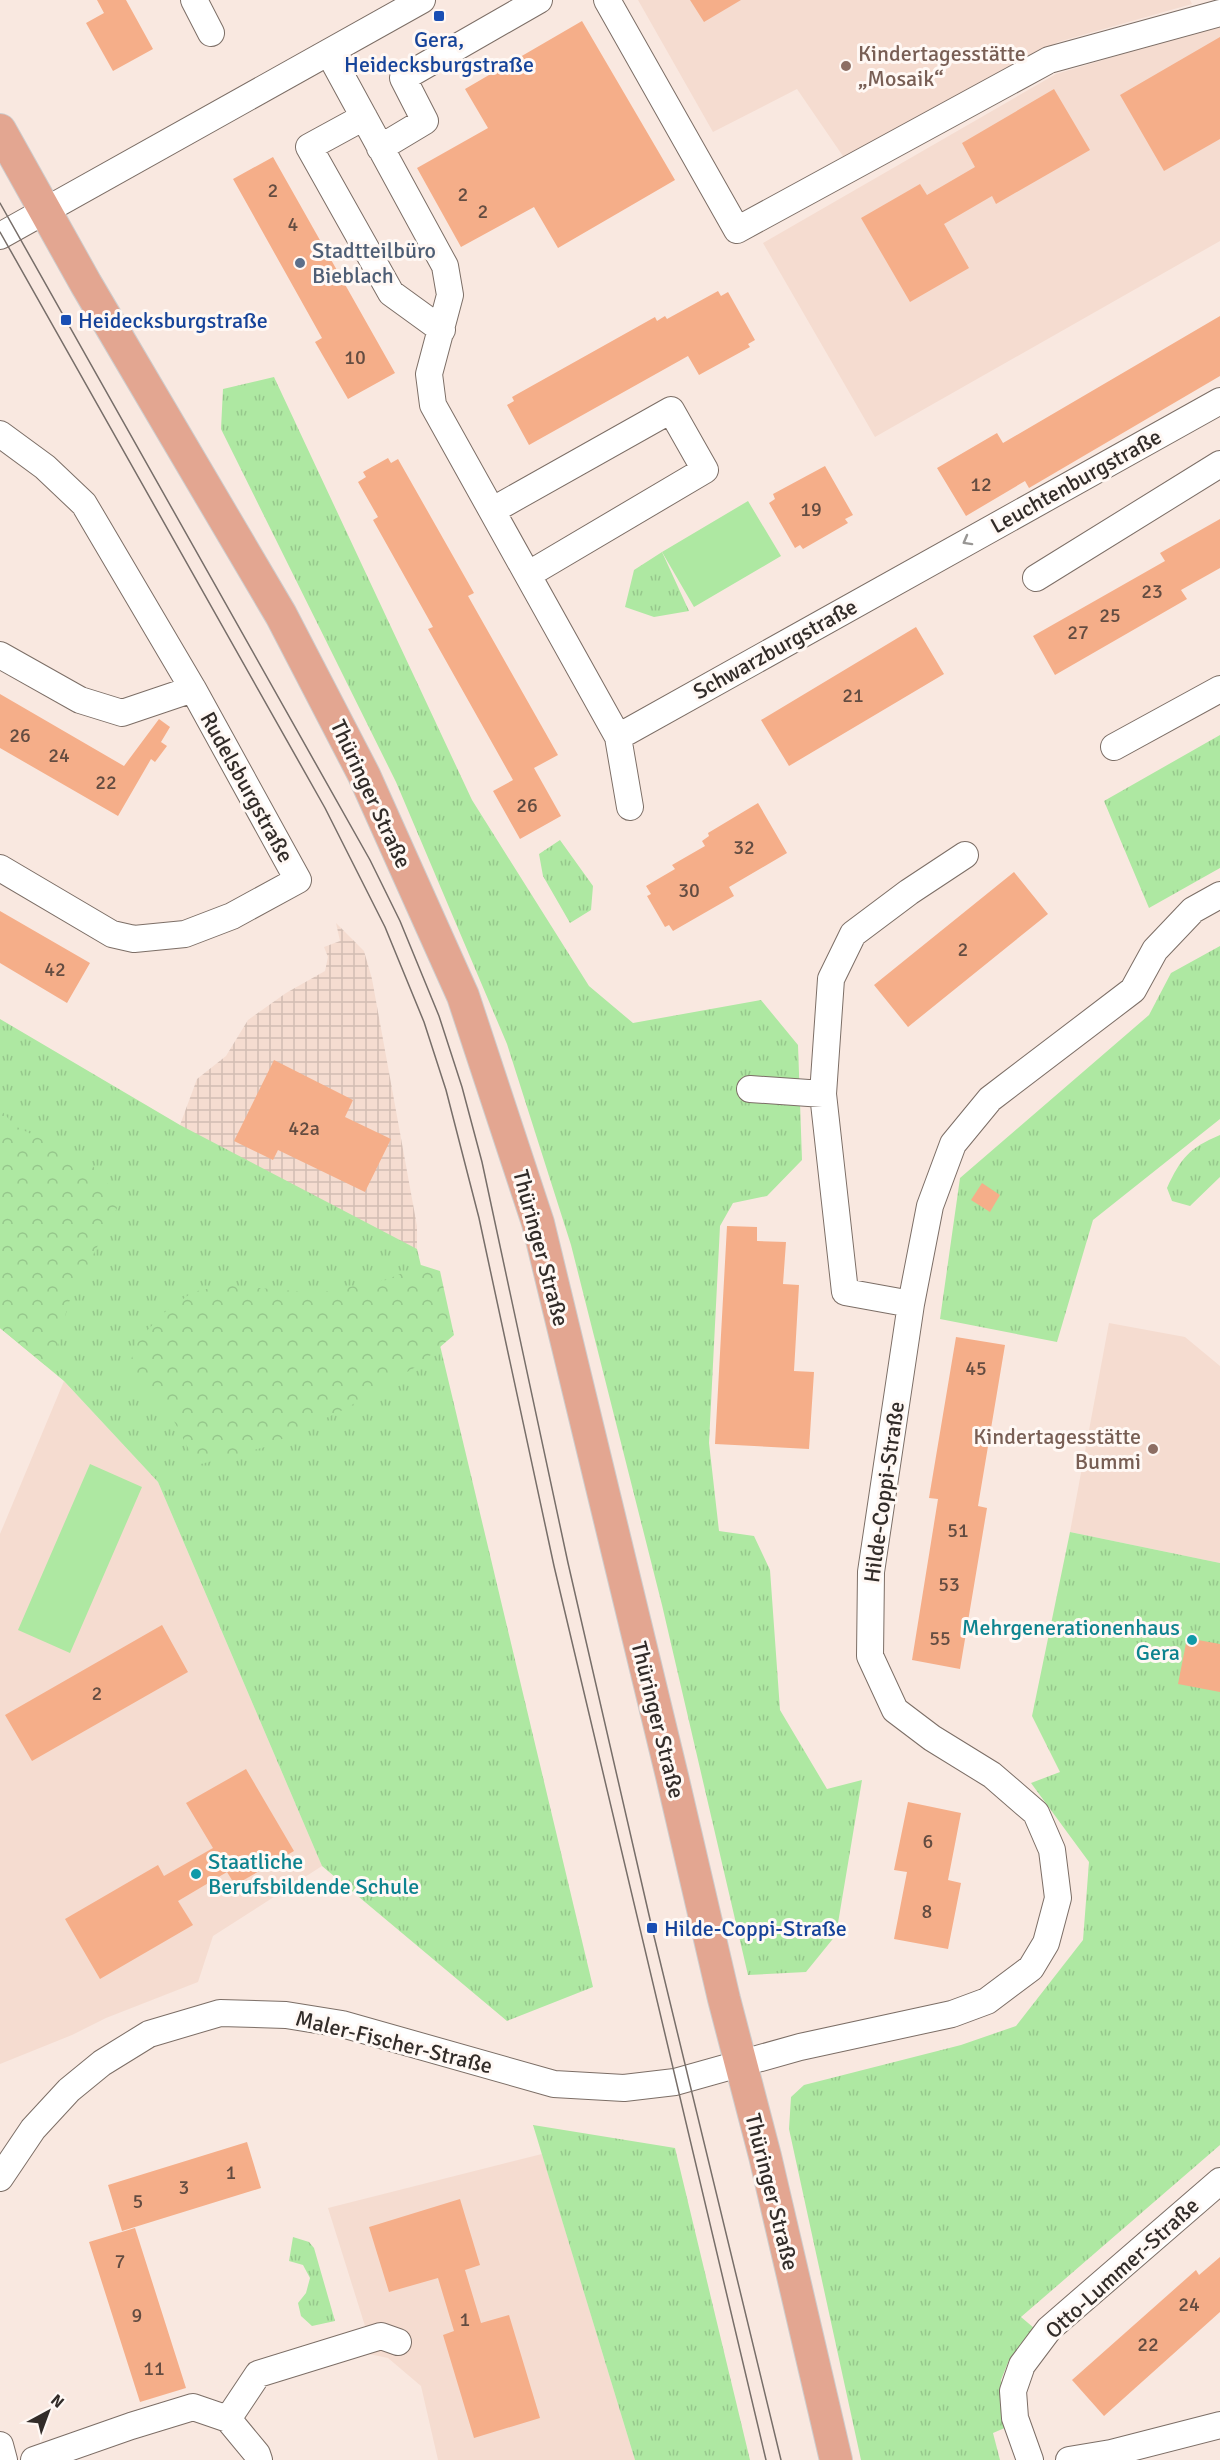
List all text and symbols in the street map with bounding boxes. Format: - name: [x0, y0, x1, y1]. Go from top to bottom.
- marker: Gera, Heidecksburgstraße: [432, 9, 446, 23]
- place label: Gera, Heidecksburgstraße: [344, 26, 534, 78]
- place label: Kindertagesstätte „Mosaik“: [858, 40, 1026, 92]
- marker: Kindertagesstätte „Mosaik“: [839, 59, 853, 73]
- house number: 2: [268, 178, 278, 203]
- house number: 2: [458, 182, 468, 207]
- house number: 2: [478, 199, 488, 224]
- house number: 4: [288, 212, 299, 237]
- place label: Stadtteilbüro Bieblach: [312, 237, 436, 289]
- marker: Stadtteilbüro Bieblach: [293, 256, 307, 270]
- place label: Heidecksburgstraße: [78, 307, 268, 334]
- marker: Heidecksburgstraße: [59, 313, 73, 327]
- house number: 10: [344, 345, 366, 370]
- street label: Leuchtenburgstraße: [986, 423, 1166, 539]
- house number: 12: [970, 472, 992, 497]
- house number: 19: [800, 497, 822, 522]
- one-way arrow: [963, 534, 973, 546]
- house number: 23: [1141, 579, 1163, 604]
- street label: Schwarzburgstraße: [688, 593, 862, 705]
- house number: 25: [1099, 603, 1121, 628]
- house number: 27: [1067, 620, 1089, 645]
- house number: 21: [842, 683, 864, 708]
- street label: Rudelsburgstraße: [194, 707, 300, 867]
- street label: Thüringer Straße: [325, 715, 417, 873]
- house number: 26: [9, 723, 31, 748]
- house number: 24: [48, 743, 70, 768]
- house number: 22: [95, 770, 117, 795]
- house number: 26: [516, 793, 538, 818]
- house number: 32: [733, 835, 755, 860]
- house number: 30: [678, 878, 700, 903]
- house number: 2: [958, 937, 968, 962]
- house number: 42: [44, 957, 66, 982]
- house number: 42a: [288, 1116, 320, 1141]
- street label: Thüringer Straße: [507, 1167, 575, 1329]
- house number: 45: [965, 1356, 987, 1381]
- street label: Hilde-Coppi-Straße: [858, 1400, 910, 1584]
- place label: Kindertagesstätte Bummi: [973, 1423, 1141, 1475]
- marker: Kindertagesstätte Bummi: [1146, 1442, 1160, 1456]
- house number: 51: [947, 1518, 969, 1543]
- house number: 53: [938, 1572, 960, 1597]
- place label: Mehrgenerationenhaus Gera: [962, 1614, 1180, 1666]
- house number: 55: [929, 1626, 951, 1651]
- marker: Mehrgenerationenhaus Gera: [1185, 1633, 1199, 1647]
- street label: Thüringer Straße: [625, 1639, 691, 1801]
- house number: 2: [92, 1681, 102, 1706]
- house number: 6: [923, 1829, 933, 1854]
- place label: Staatliche Berufsbildende Schule: [208, 1848, 419, 1900]
- marker: Staatliche Berufsbildende Schule: [189, 1867, 203, 1881]
- house number: 8: [922, 1899, 932, 1924]
- place label: Hilde-Coppi-Straße: [664, 1915, 847, 1942]
- marker: Hilde-Coppi-Straße: [645, 1921, 659, 1935]
- street label: Maler-Fischer-Straße: [293, 2004, 495, 2080]
- street label: Thüringer Straße: [739, 2111, 805, 2273]
- house number: 1: [226, 2160, 236, 2185]
- house number: 3: [179, 2175, 189, 2200]
- house number: 5: [133, 2189, 143, 2214]
- street label: Otto-Lummer-Straße: [1040, 2192, 1204, 2344]
- house number: 7: [115, 2249, 125, 2274]
- house number: 24: [1178, 2292, 1200, 2317]
- house number: 9: [132, 2303, 142, 2328]
- house number: 1: [460, 2307, 470, 2332]
- house number: 22: [1137, 2332, 1159, 2357]
- house number: 11: [143, 2356, 165, 2381]
- north arrow: [18, 2382, 78, 2442]
- text: N: [46, 2390, 68, 2413]

